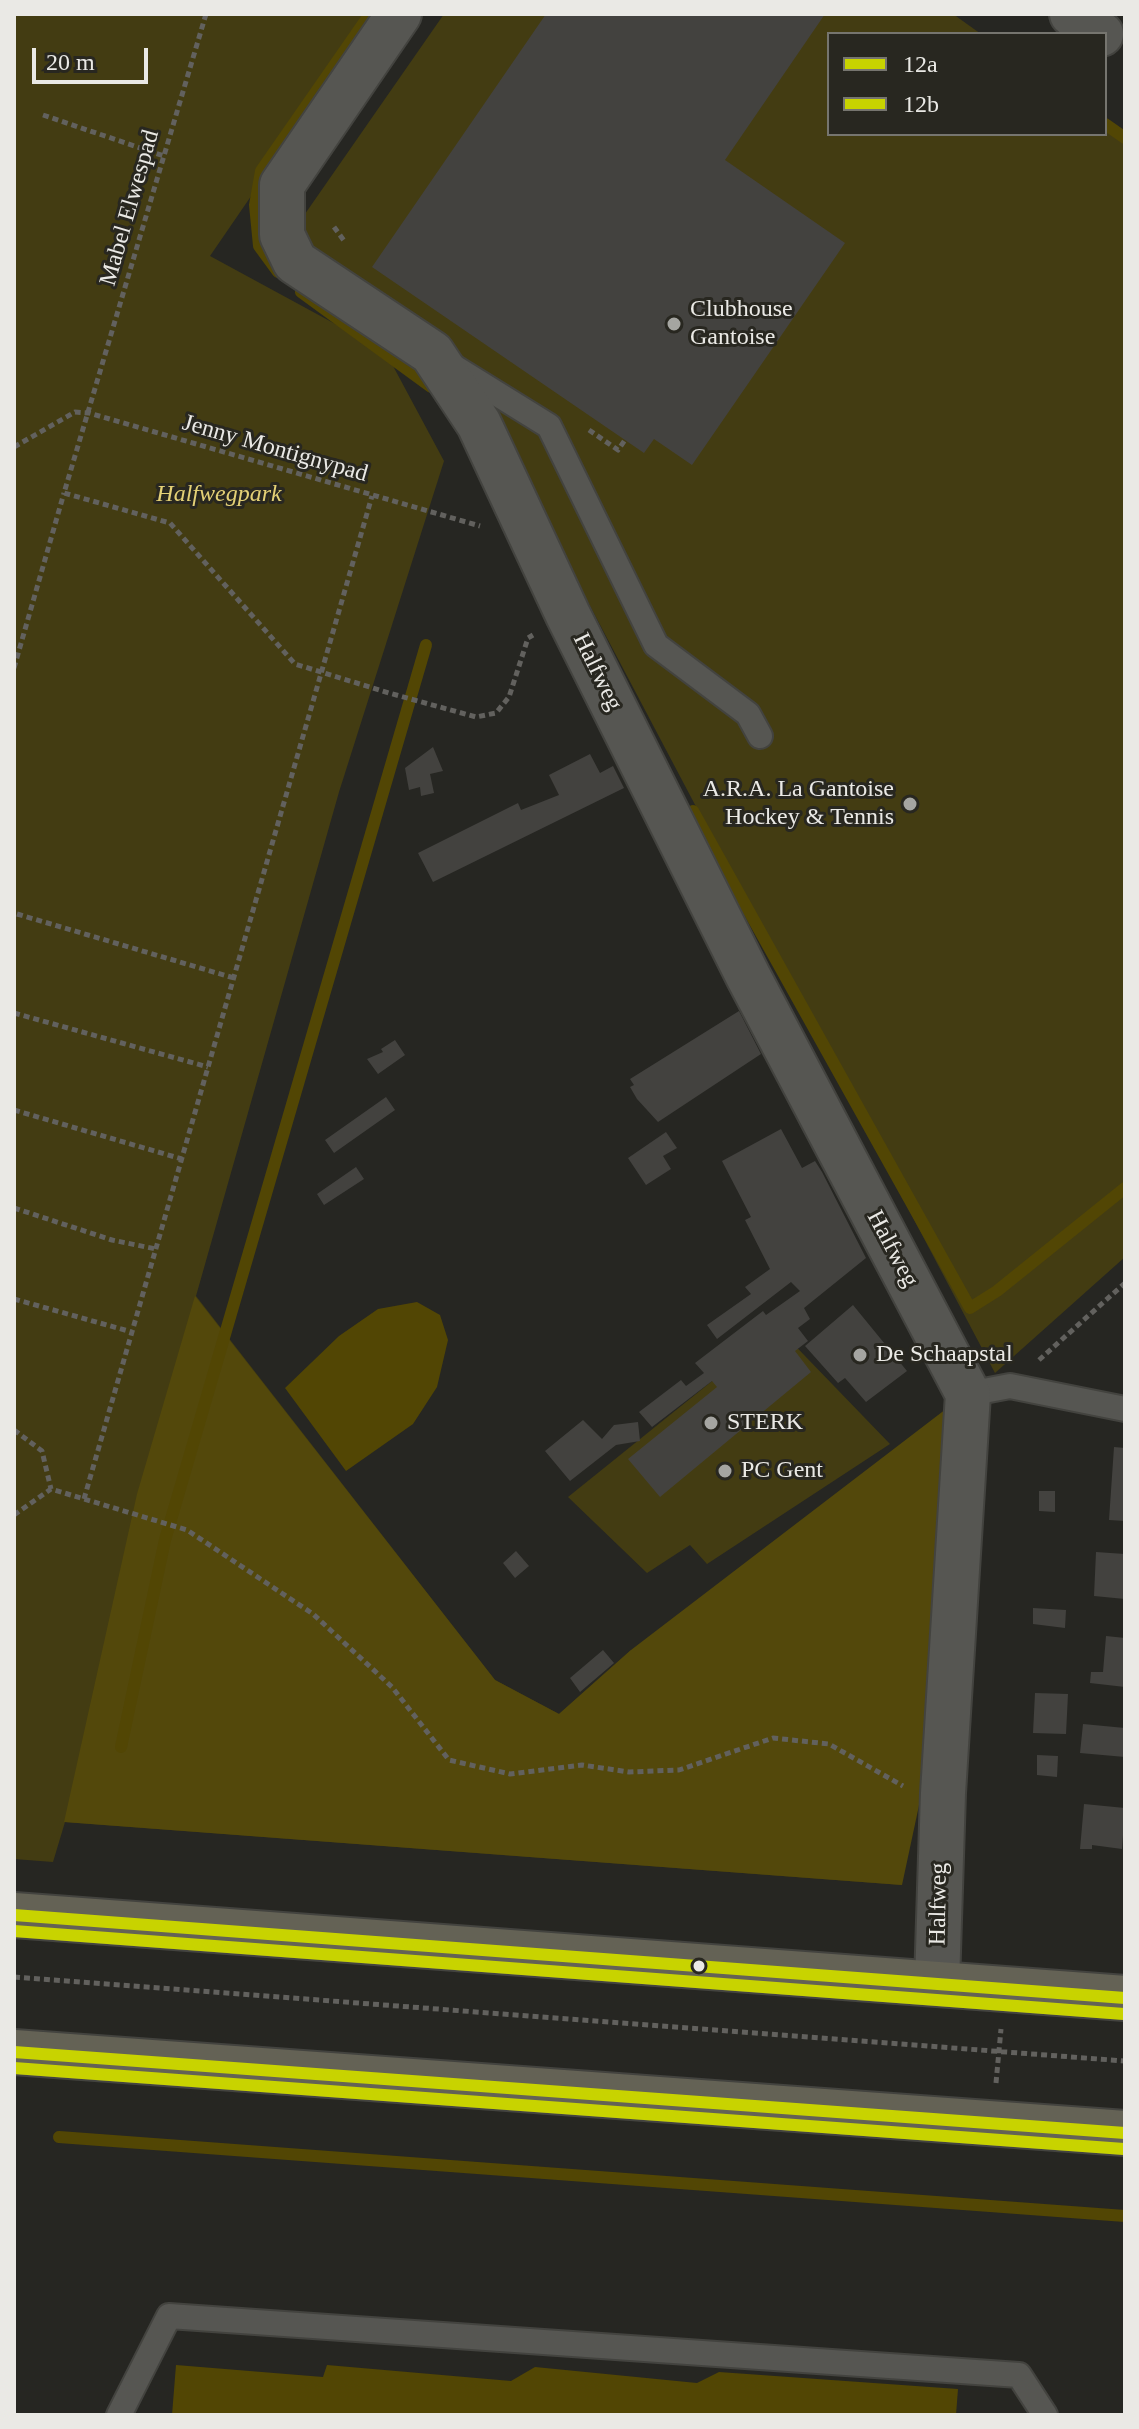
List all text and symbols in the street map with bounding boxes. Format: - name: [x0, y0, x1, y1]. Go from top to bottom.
- scale bar: [36, 32, 152, 82]
- legend: [827, 32, 1107, 136]
- text: 20 m: [46, 49, 95, 75]
- text: 12a: [903, 51, 938, 77]
- text: 12b: [903, 91, 939, 117]
- street label: Mabel Elwespad: [94, 127, 166, 289]
- place label: Clubhouse Gantoise: [690, 296, 793, 352]
- marker: Clubhouse Gantoise: [665, 315, 683, 333]
- street label: Jenny Montignypad: [179, 409, 371, 489]
- park label: Halfwegpark: [156, 481, 282, 509]
- street label: Halfweg: [566, 629, 628, 715]
- place label: A.R.A. La Gantoise Hockey & Tennis: [703, 776, 894, 832]
- marker: A.R.A. La Gantoise Hockey & Tennis: [901, 795, 919, 813]
- street label: Halfweg: [860, 1206, 924, 1292]
- place label: De Schaapstal: [876, 1341, 1013, 1369]
- marker: De Schaapstal: [851, 1346, 869, 1364]
- place label: STERK: [727, 1409, 803, 1437]
- marker: STERK: [702, 1414, 720, 1432]
- place label: PC Gent: [741, 1457, 823, 1485]
- marker: PC Gent: [716, 1462, 734, 1480]
- street label: Halfweg: [924, 1862, 954, 1946]
- unlabelled marker: [691, 1958, 707, 1974]

